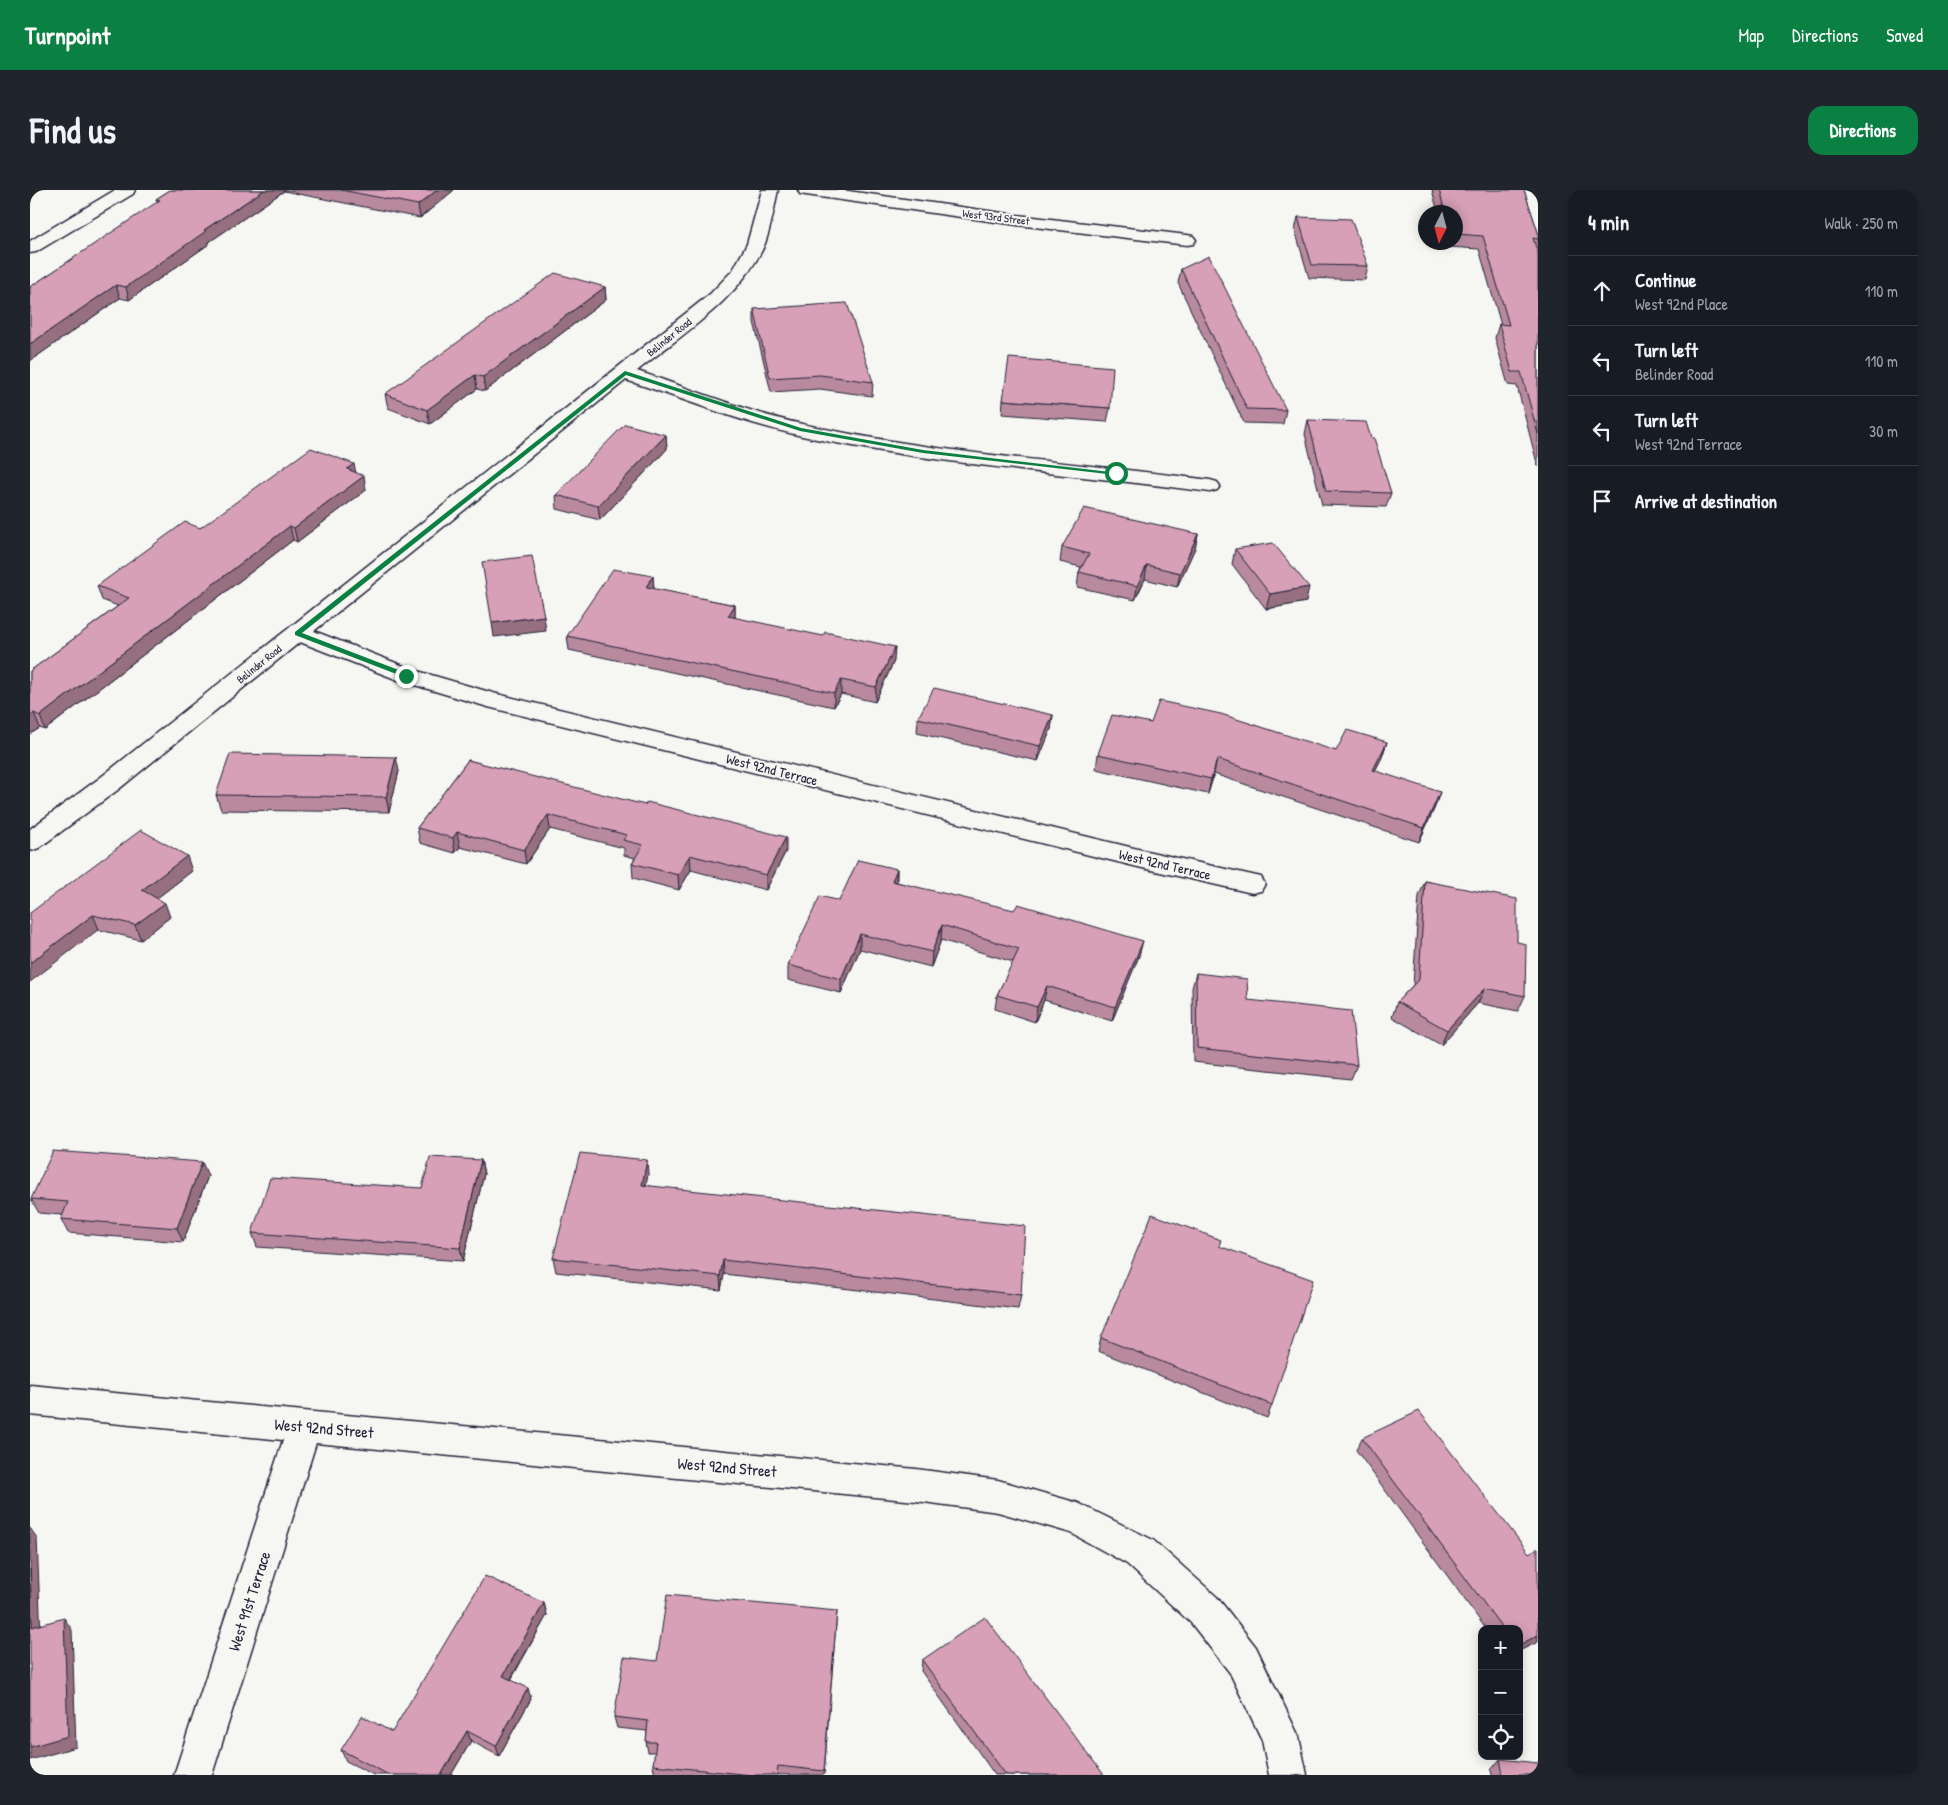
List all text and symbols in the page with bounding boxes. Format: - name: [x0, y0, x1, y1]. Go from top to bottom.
- text: Turnpoint: [25, 19, 110, 51]
- text: Map: [1739, 23, 1764, 48]
- text: Directions: [1792, 23, 1858, 48]
- text: Saved: [1886, 23, 1923, 48]
- button: Directions: [1808, 106, 1918, 155]
- text: Find us: [30, 107, 116, 154]
- north arrow: [1418, 205, 1463, 250]
- street label: West 93rd Street: [962, 206, 1030, 228]
- text: 4 min: [1588, 208, 1629, 237]
- text: Walk · 250 m: [1824, 212, 1898, 234]
- text: Continue: [1635, 267, 1696, 293]
- icon: ahead: [1588, 277, 1616, 305]
- text: 110 m: [1865, 280, 1898, 302]
- text: West 92nd Place: [1635, 293, 1728, 315]
- street label: Belinder Road: [644, 314, 695, 359]
- text: Turn left: [1635, 337, 1698, 363]
- icon: left: [1588, 347, 1616, 375]
- text: 110 m: [1865, 350, 1898, 372]
- text: Belinder Road: [1635, 363, 1713, 385]
- text: Turn left: [1635, 407, 1698, 433]
- icon: left: [1588, 417, 1616, 445]
- text: 30 m: [1869, 420, 1898, 442]
- text: West 92nd Terrace: [1635, 433, 1742, 455]
- route start: [1105, 462, 1128, 485]
- icon: arrive: [1588, 487, 1616, 515]
- text: Arrive at destination: [1635, 488, 1777, 514]
- street label: Belinder Road: [234, 641, 285, 686]
- route end: [395, 665, 418, 688]
- street label: West 92nd Terrace: [724, 748, 820, 790]
- street label: West 92nd Terrace: [1117, 844, 1213, 884]
- street label: West 92nd Street: [274, 1413, 375, 1443]
- street label: West 92nd Street: [677, 1452, 778, 1482]
- street label: West 91st Terrace: [223, 1548, 276, 1654]
- map controls: [1478, 1625, 1523, 1760]
- button: +: [1478, 1625, 1523, 1670]
- button: −: [1478, 1670, 1523, 1715]
- button: locate: [1478, 1715, 1523, 1760]

